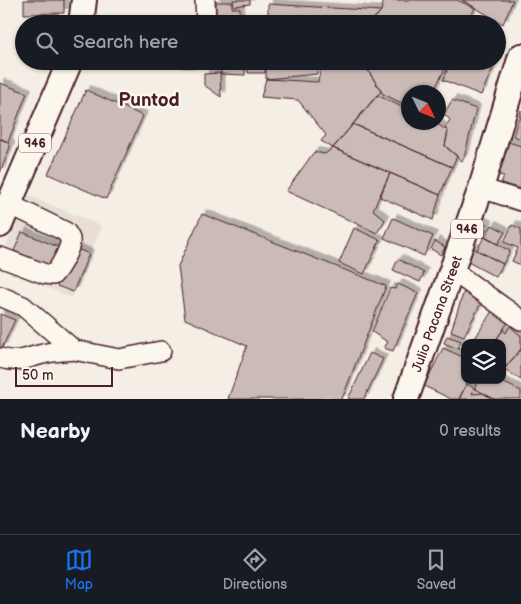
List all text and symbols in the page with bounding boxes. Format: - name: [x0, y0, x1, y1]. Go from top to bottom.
- search box: [15, 15, 506, 70]
- icon: search: [33, 29, 61, 57]
- text: Search here: [73, 31, 178, 54]
- north arrow: [401, 85, 446, 130]
- district label: Puntod: [118, 89, 180, 112]
- road number: 946: [19, 134, 51, 152]
- road number: 946: [451, 220, 483, 238]
- street label: Julio Pacana Street: [408, 253, 466, 374]
- map controls: [461, 339, 506, 384]
- button: layers: [461, 339, 506, 384]
- scale bar: [15, 364, 112, 387]
- text: 50 m: [22, 367, 54, 384]
- text: Nearby: [20, 419, 90, 444]
- text: 0 results: [439, 422, 501, 441]
- tab: Map: [65, 546, 93, 593]
- tab: Directions: [223, 546, 287, 593]
- tab: Saved: [417, 546, 456, 593]

